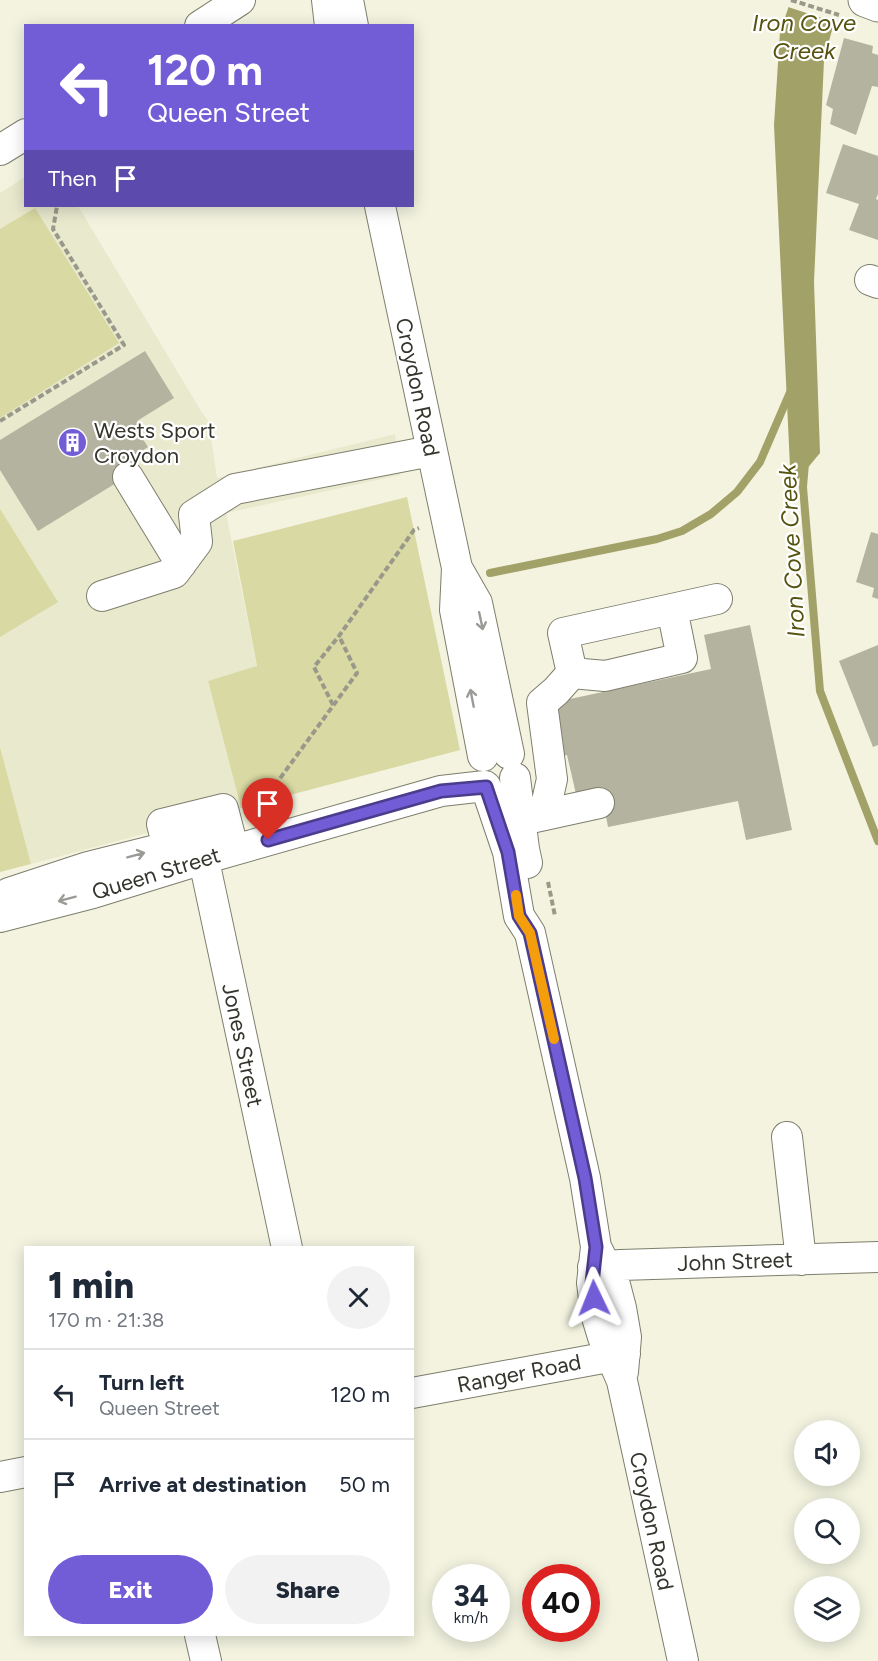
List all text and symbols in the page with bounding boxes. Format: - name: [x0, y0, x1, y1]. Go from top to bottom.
- water label: Iron Cove Creek: [752, 8, 856, 65]
- text: 120 m: [147, 45, 263, 96]
- icon: left: [48, 48, 126, 126]
- text: Queen Street: [147, 96, 310, 129]
- icon: arrive: [109, 162, 142, 195]
- text: Then: [48, 165, 97, 192]
- street label: Croydon Road: [390, 315, 445, 459]
- place label: Wests Sport Croydon: [94, 417, 216, 469]
- building icon: Wests Sport Croydon: [57, 427, 89, 459]
- water label: Iron Cove Creek: [772, 462, 811, 638]
- one-way arrow: [475, 611, 487, 630]
- one-way arrow: [466, 689, 477, 709]
- pin: [242, 778, 293, 840]
- icon: arrive: [251, 787, 284, 820]
- street label: Queen Street: [89, 841, 224, 906]
- one-way arrow: [126, 849, 145, 860]
- one-way arrow: [57, 894, 76, 906]
- street label: Jones Street: [216, 981, 269, 1109]
- street label: John Street: [677, 1246, 793, 1277]
- text: 1 min: [48, 1264, 134, 1307]
- button: close: [327, 1266, 390, 1329]
- position arrow: [562, 1266, 626, 1330]
- text: 170 m · 21:38: [48, 1308, 164, 1332]
- street label: Ranger Road: [455, 1348, 583, 1399]
- text: Turn left: [99, 1369, 185, 1396]
- icon: left: [48, 1378, 81, 1411]
- text: 120 m: [330, 1381, 390, 1408]
- text: Queen Street: [99, 1396, 220, 1420]
- map controls: [794, 1420, 860, 1642]
- button: sound: [794, 1420, 860, 1486]
- street label: Croydon Road: [624, 1449, 679, 1593]
- icon: arrive: [48, 1468, 81, 1501]
- text: Arrive at destination: [99, 1471, 307, 1498]
- text: 50 m: [339, 1471, 390, 1498]
- button: search: [794, 1498, 860, 1564]
- button: Exit: [48, 1555, 213, 1624]
- button: Share: [225, 1555, 390, 1624]
- speed limit sign: 40: [522, 1564, 600, 1642]
- button: layers: [794, 1576, 860, 1642]
- text: 34: [453, 1577, 489, 1614]
- text: km/h: [454, 1609, 488, 1627]

